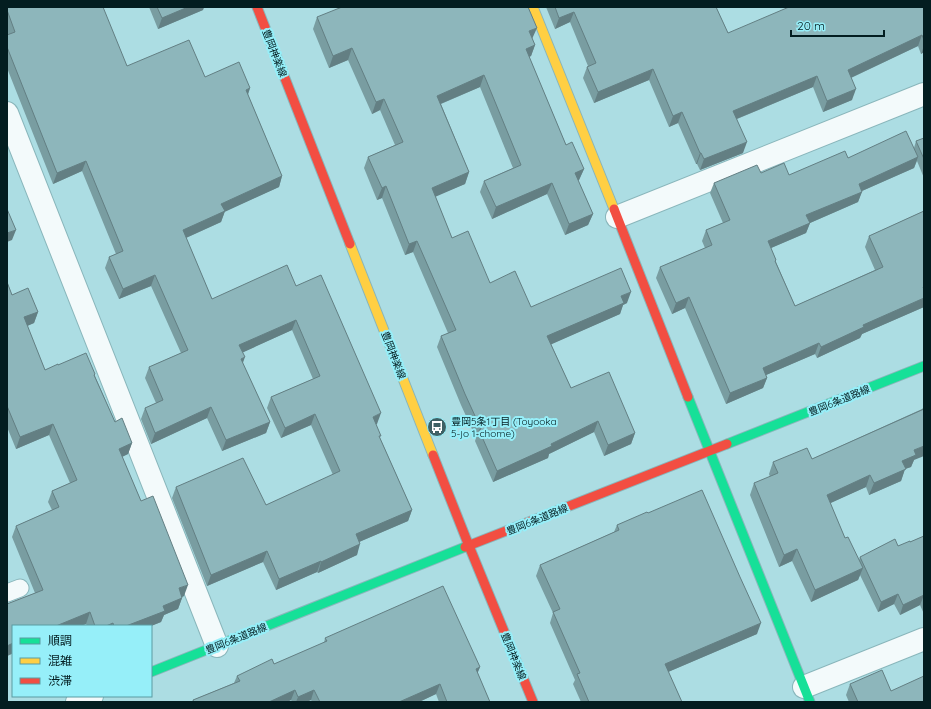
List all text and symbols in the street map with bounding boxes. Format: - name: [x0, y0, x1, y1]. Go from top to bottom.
- scale bar: [791, 12, 884, 38]
- text: 20 m: [797, 18, 825, 33]
- street label: 豊岡神楽線: [260, 28, 290, 79]
- street label: 豊岡神楽線: [379, 330, 409, 381]
- street label: 豊岡6条道路線: [806, 382, 872, 419]
- place label: 豊岡5条1丁目 (Toyooka 5-jo 1-chome): [451, 415, 557, 440]
- bus stop icon: 豊岡5条1丁目 (Toyooka 5-jo 1-chome): [426, 416, 448, 438]
- street label: 豊岡6条道路線: [504, 501, 570, 538]
- street label: 豊岡6条道路線: [203, 620, 269, 657]
- legend: [12, 625, 152, 697]
- street label: 豊岡神楽線: [498, 631, 529, 682]
- text: 順調: [48, 633, 72, 648]
- text: 混雑: [48, 653, 72, 668]
- text: 渋滞: [48, 673, 72, 688]

